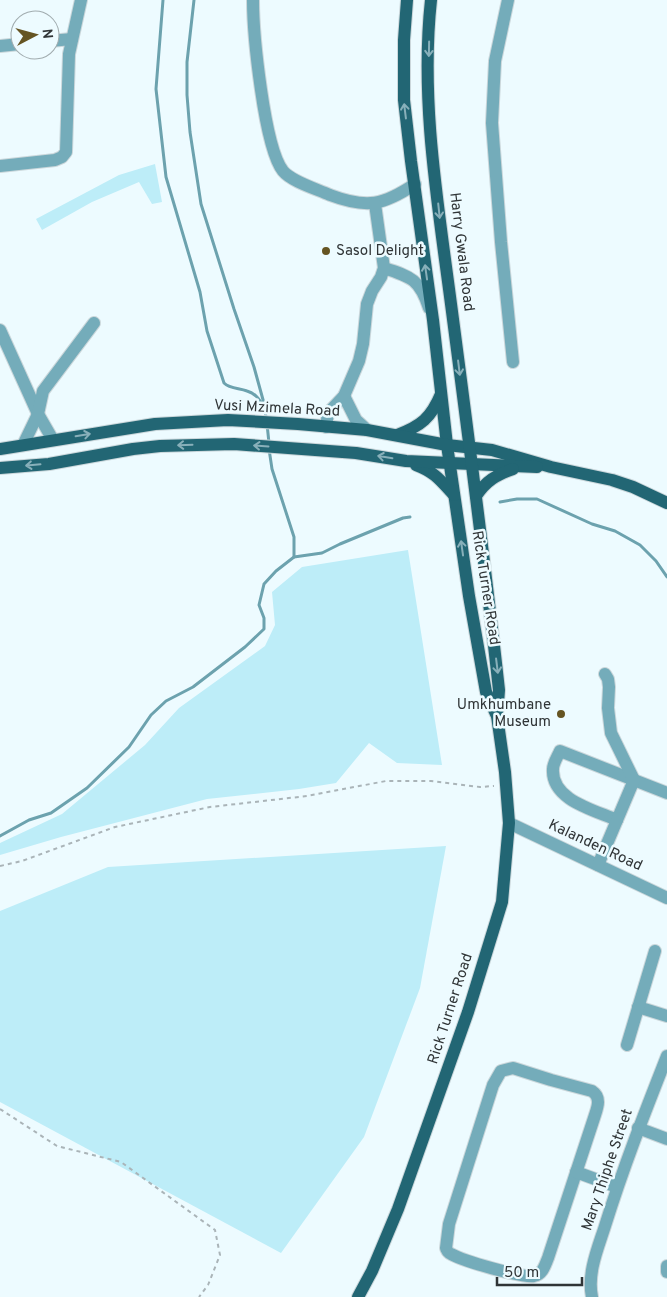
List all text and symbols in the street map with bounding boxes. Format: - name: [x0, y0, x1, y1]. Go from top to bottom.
- north arrow: [10, 10, 60, 60]
- text: N: [37, 28, 55, 40]
- one-way arrow: [424, 40, 434, 56]
- one-way arrow: [400, 103, 410, 119]
- street label: Harry Gwala Road: [444, 191, 478, 313]
- one-way arrow: [434, 202, 444, 218]
- place label: Sasol Delight: [336, 242, 424, 261]
- marker: Sasol Delight: [320, 245, 332, 257]
- one-way arrow: [421, 264, 431, 280]
- one-way arrow: [454, 359, 464, 375]
- street label: Vusi Mzimela Road: [214, 396, 340, 422]
- one-way arrow: [74, 430, 90, 440]
- one-way arrow: [177, 441, 193, 450]
- one-way arrow: [254, 441, 270, 451]
- one-way arrow: [377, 452, 393, 462]
- one-way arrow: [25, 460, 41, 470]
- street label: Rick Turner Road: [467, 529, 503, 647]
- one-way arrow: [456, 540, 466, 556]
- one-way arrow: [492, 658, 502, 674]
- place label: Umkhumbane Museum: [457, 696, 551, 732]
- marker: Umkhumbane Museum: [555, 708, 567, 720]
- street label: Kalanden Road: [545, 816, 645, 876]
- street label: Rick Turner Road: [424, 951, 478, 1067]
- street label: Mary Thiphe Street: [578, 1107, 638, 1233]
- scale bar: [497, 1254, 582, 1286]
- text: 50 m: [504, 1264, 539, 1283]

